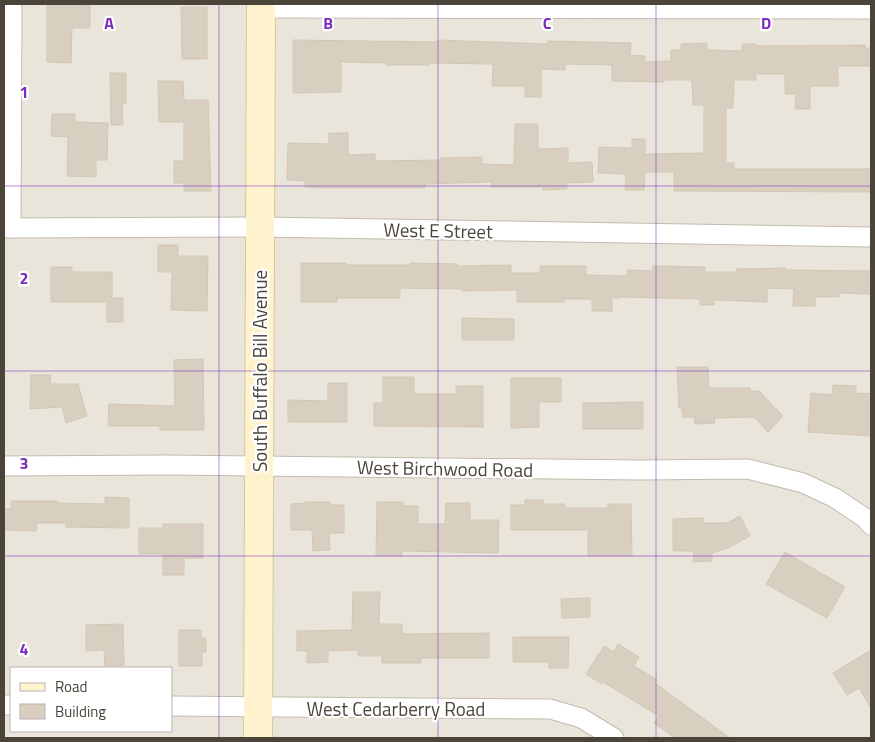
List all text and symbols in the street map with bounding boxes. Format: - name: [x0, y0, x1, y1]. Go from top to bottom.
- text: A: [104, 11, 114, 35]
- text: B: [323, 11, 333, 35]
- text: C: [543, 11, 552, 35]
- text: D: [761, 11, 771, 35]
- text: 1: [20, 80, 28, 104]
- street label: West E Street: [383, 215, 493, 245]
- text: 2: [20, 266, 28, 290]
- street label: South Buffalo Bill Avenue: [245, 270, 274, 472]
- text: 3: [20, 451, 28, 475]
- street label: West Birchwood Road: [357, 452, 533, 484]
- text: 4: [20, 637, 29, 661]
- legend: [10, 667, 172, 732]
- text: Road: [55, 675, 87, 698]
- street label: West Cedarberry Road: [307, 694, 485, 723]
- text: Building: [55, 700, 106, 723]

